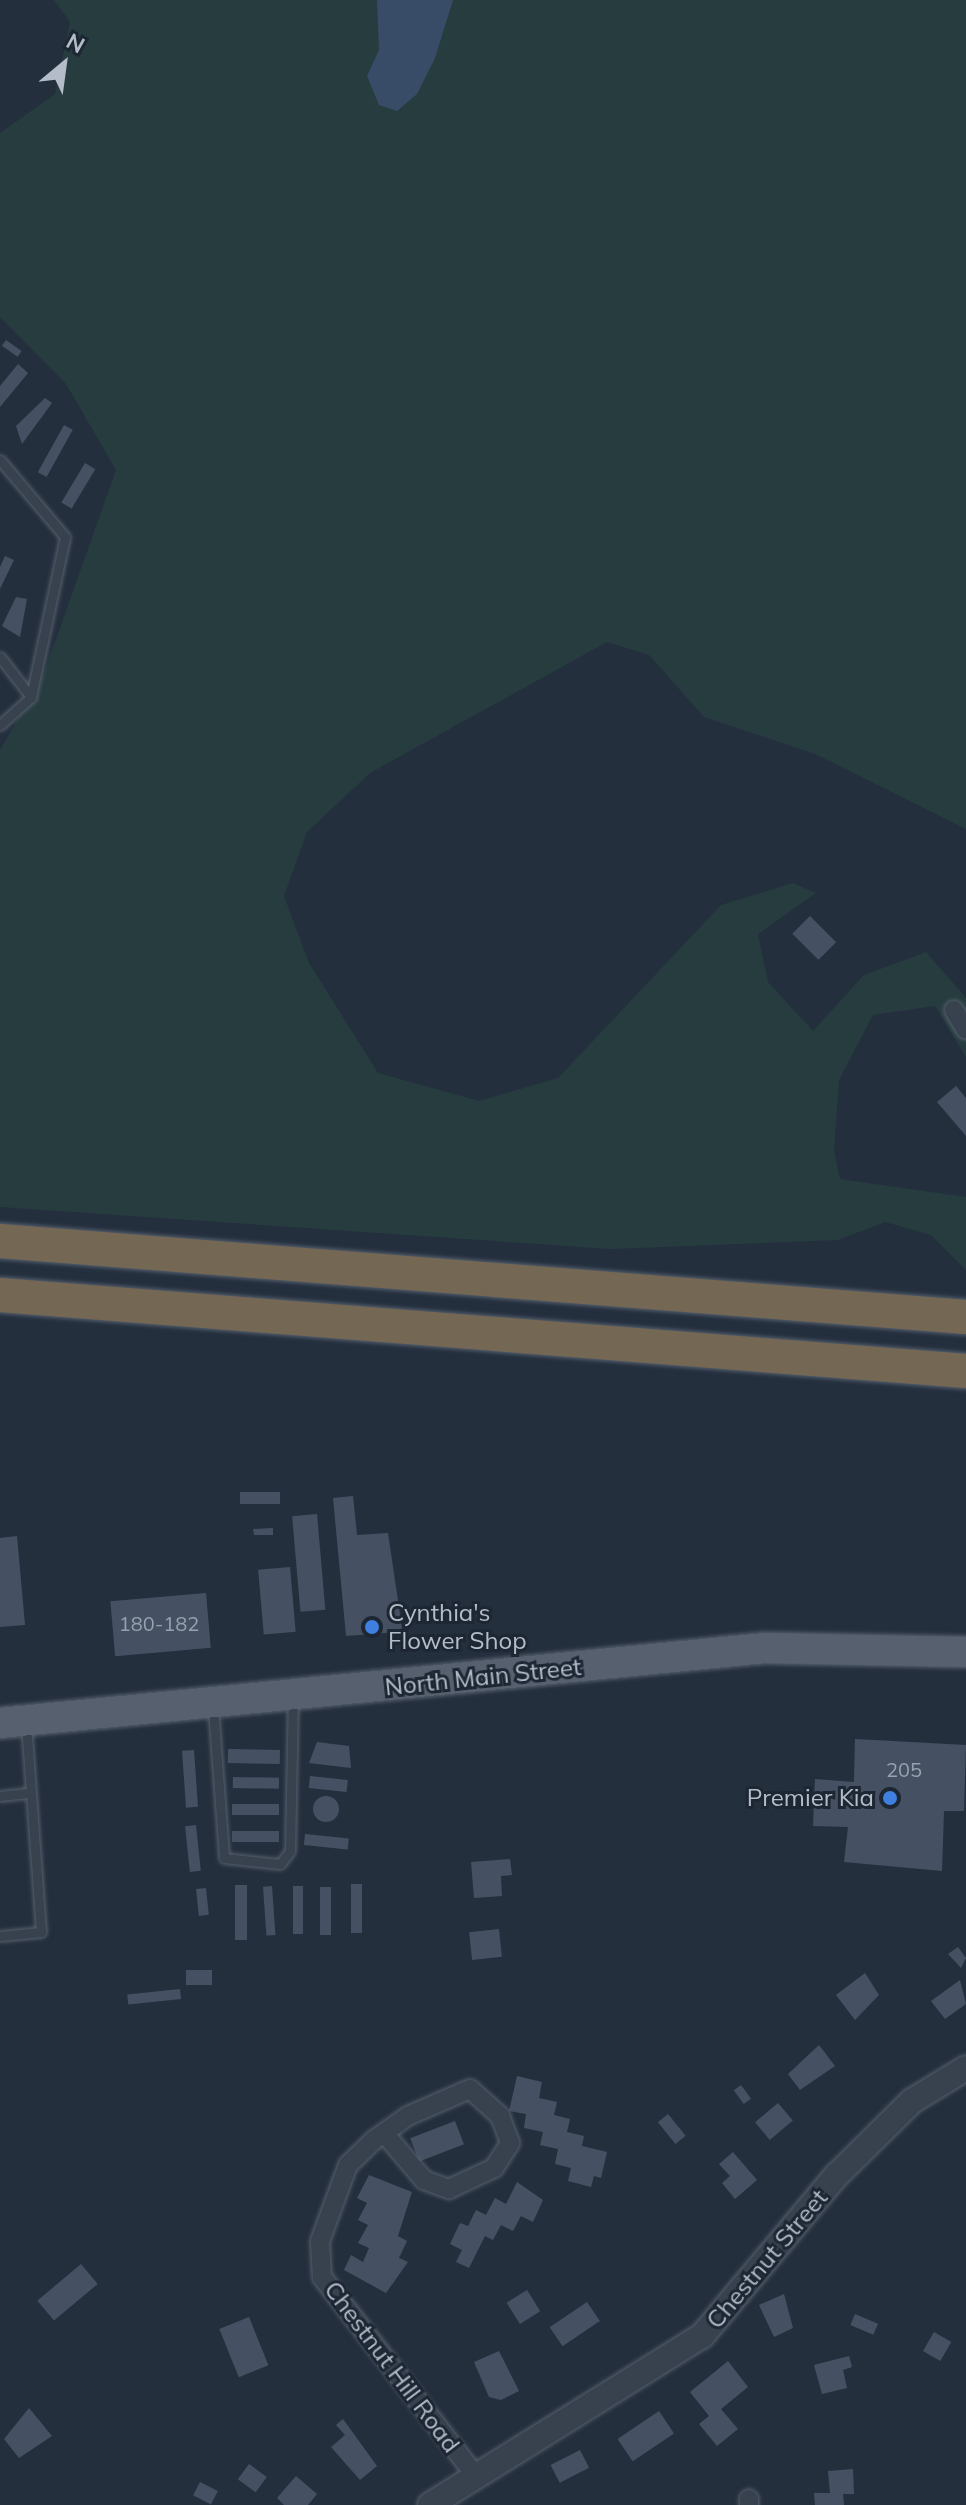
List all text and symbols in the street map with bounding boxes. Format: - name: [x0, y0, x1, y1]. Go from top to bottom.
- north arrow: [24, 24, 104, 104]
- text: N: [62, 27, 90, 59]
- place label: Cynthia's Flower Shop: [388, 1599, 527, 1655]
- house number: 180-182: [119, 1611, 199, 1635]
- marker: Cynthia's Flower Shop: [363, 1618, 381, 1636]
- street label: North Main Street: [383, 1652, 583, 1702]
- house number: 205: [886, 1757, 922, 1781]
- place label: Premier Kia: [747, 1784, 874, 1812]
- marker: Premier Kia: [881, 1789, 899, 1807]
- street label: Chestnut Street: [700, 2184, 834, 2334]
- street label: Chestnut Hill Road: [318, 2276, 466, 2458]

